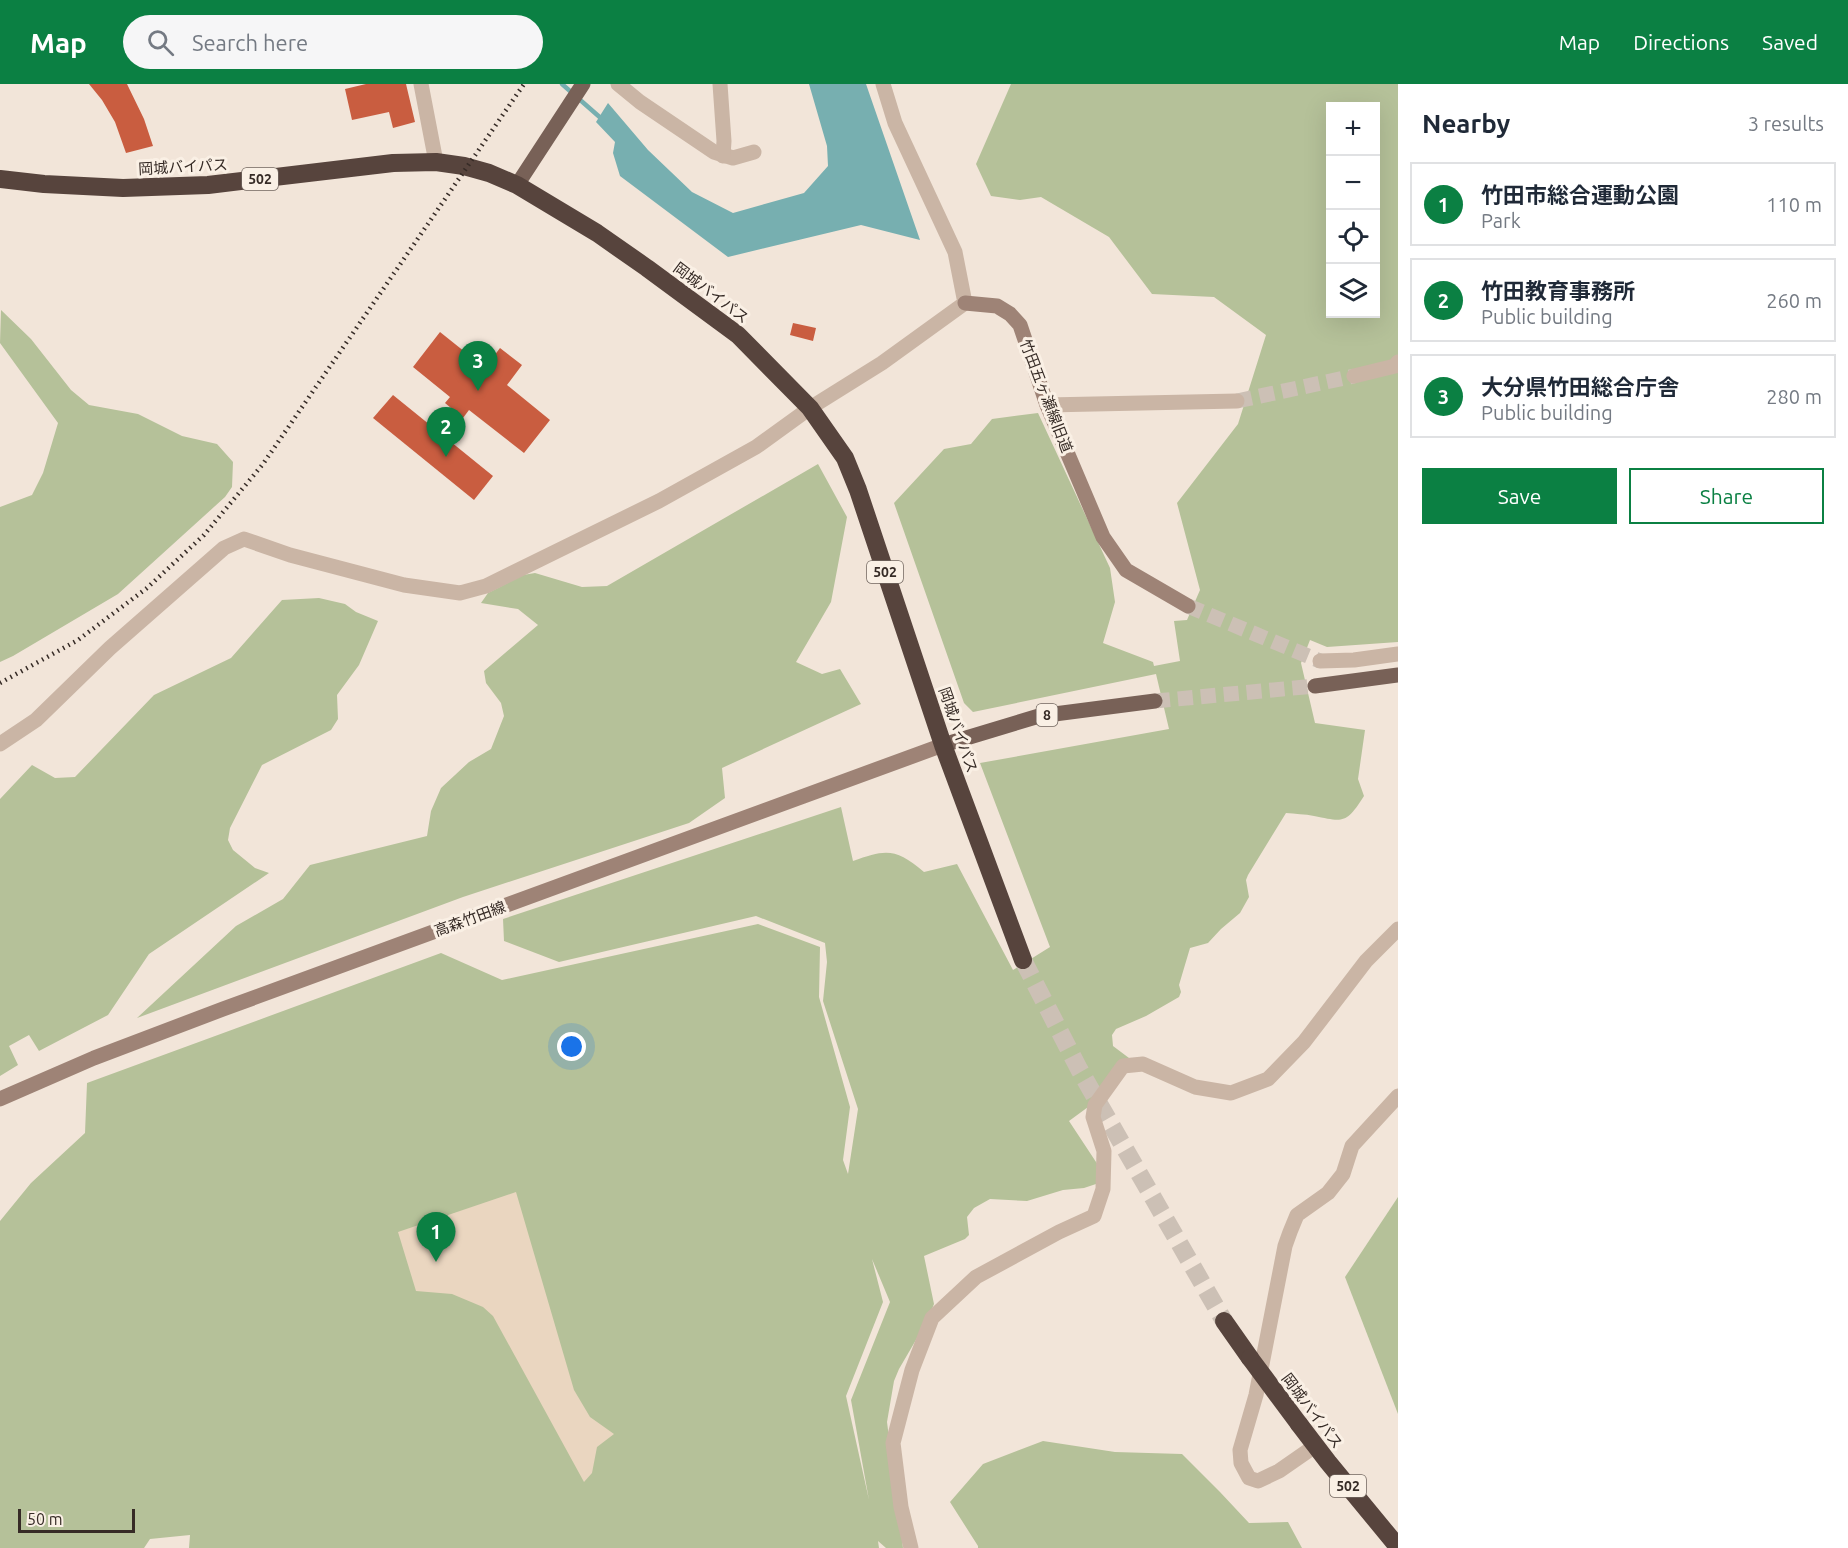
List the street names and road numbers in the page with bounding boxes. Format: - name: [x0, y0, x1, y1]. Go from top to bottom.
- street label: 岡城バイパス: [138, 156, 228, 177]
- road number: 502: [242, 168, 278, 190]
- street label: 岡城バイパス: [670, 259, 752, 326]
- street label: 竹田五ヶ瀬線旧道: [1017, 337, 1076, 455]
- road number: 502: [867, 561, 903, 583]
- street label: 岡城バイパス: [936, 685, 981, 775]
- road number: 8: [1036, 704, 1058, 726]
- street label: 高森竹田線: [432, 898, 508, 939]
- street label: 岡城バイパス: [1279, 1370, 1346, 1452]
- road number: 502: [1330, 1475, 1366, 1497]

